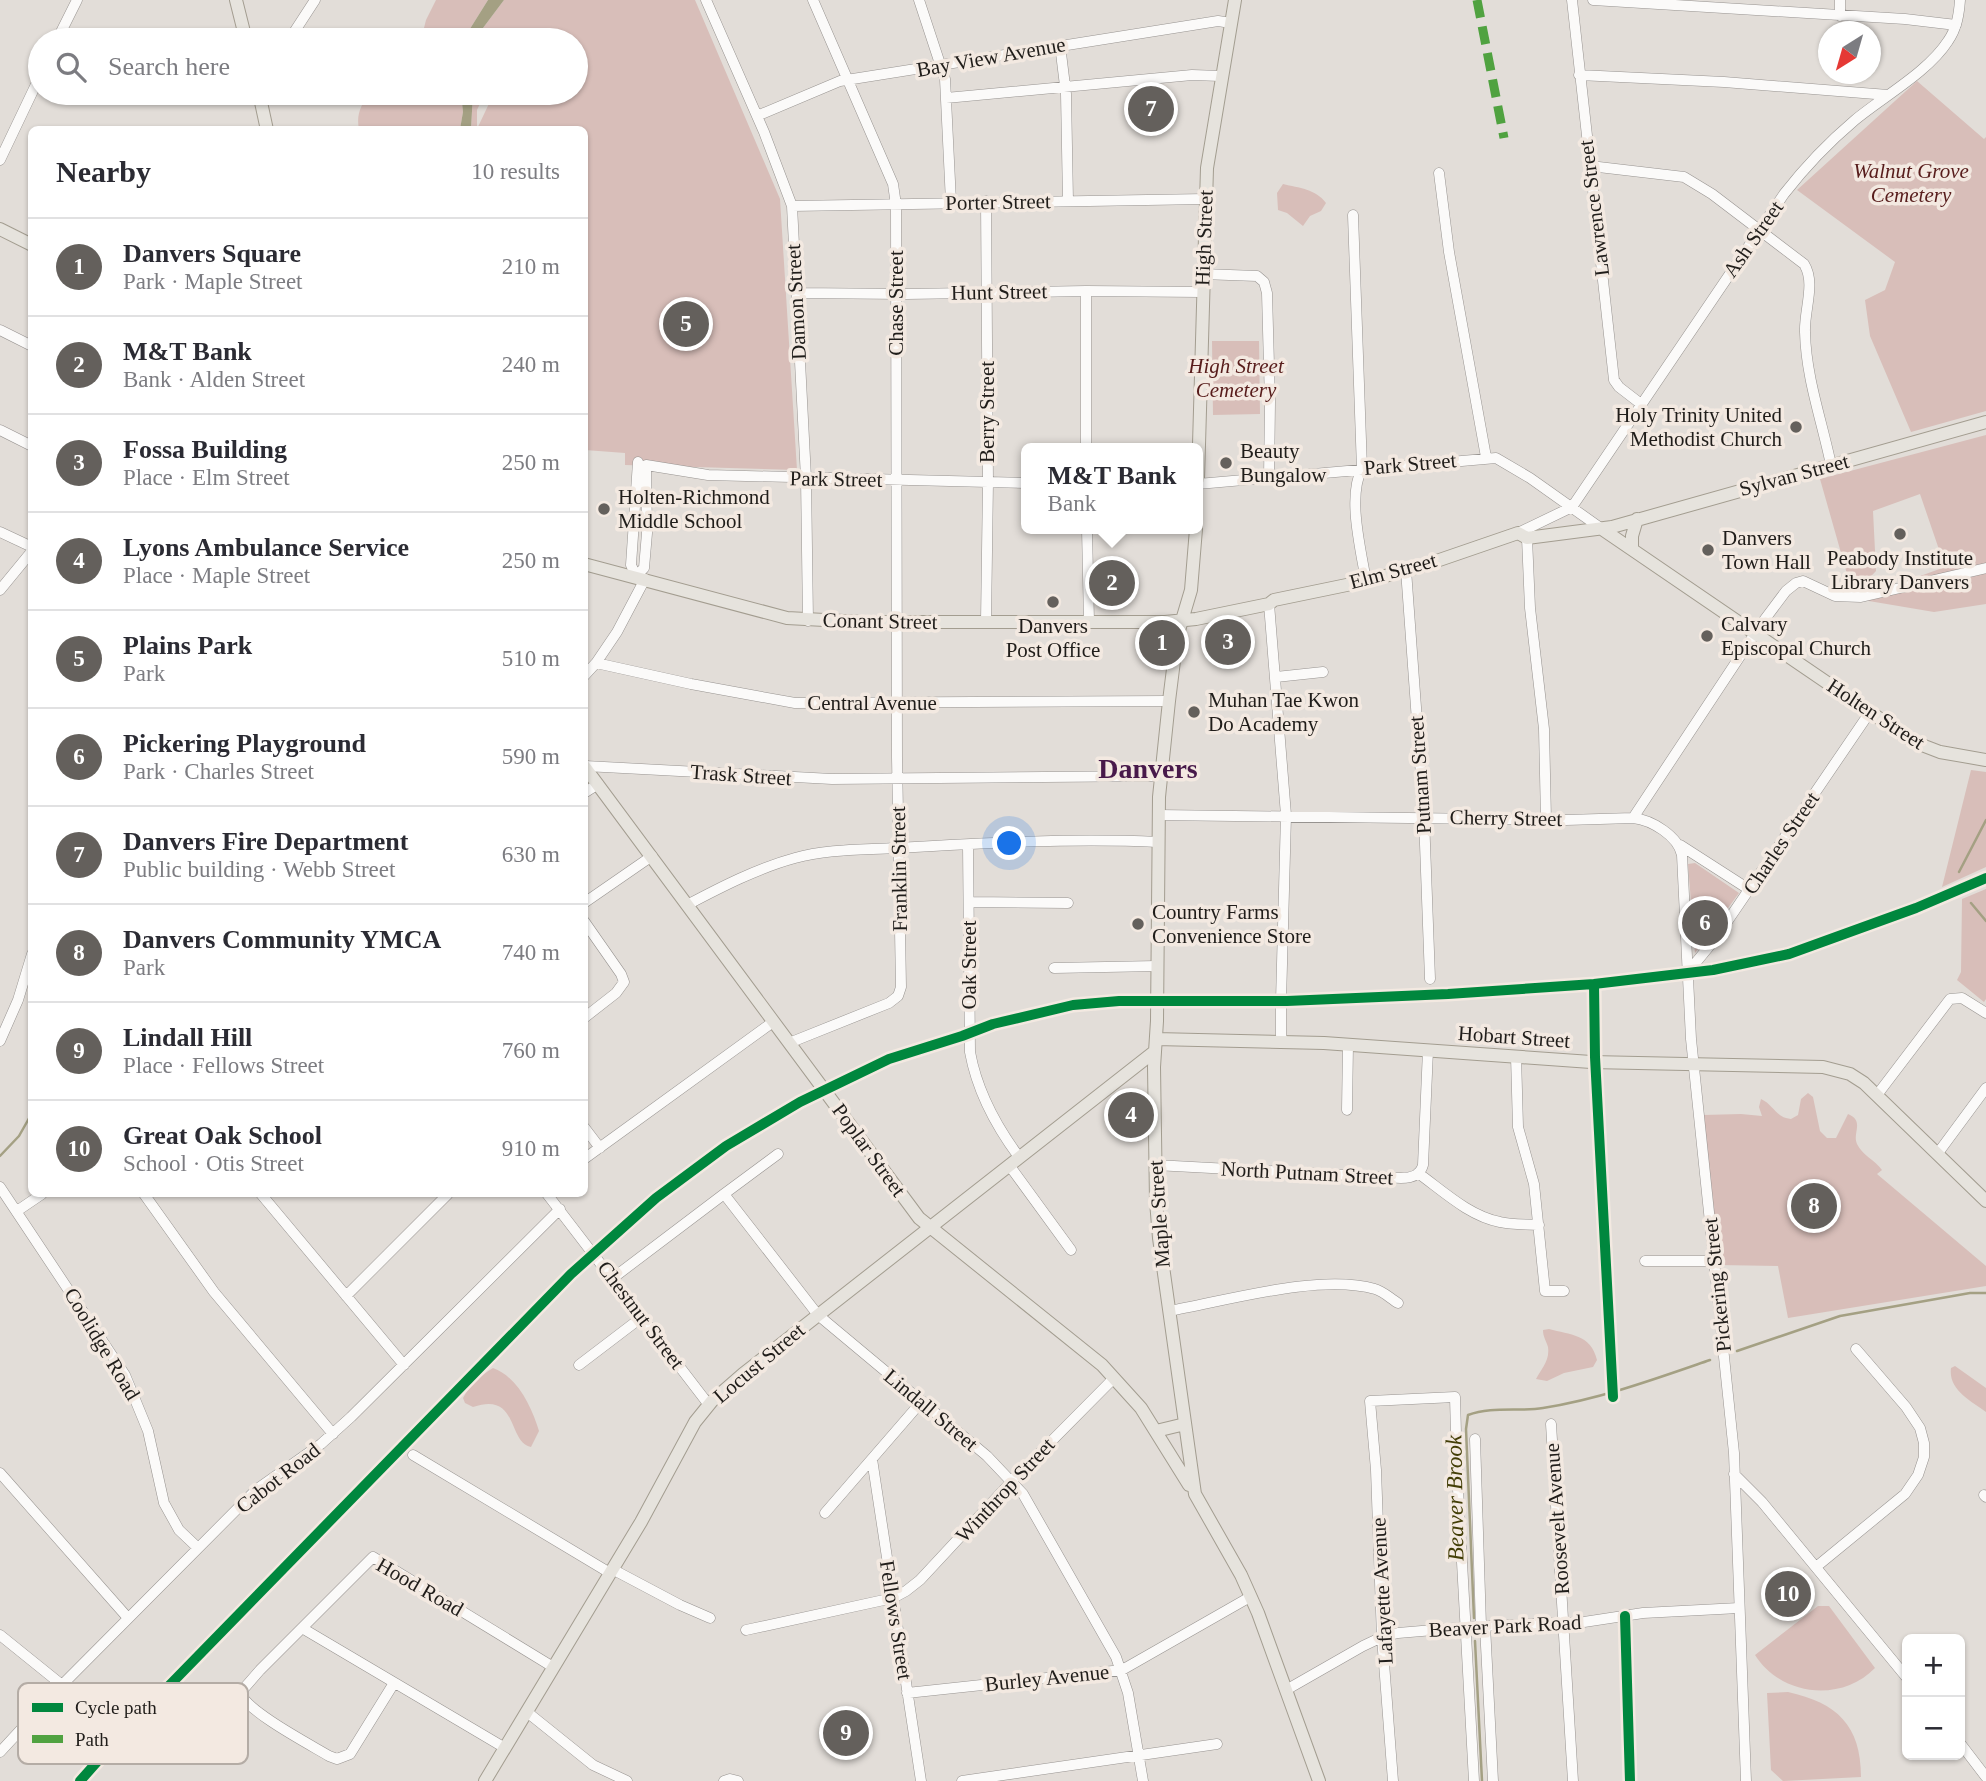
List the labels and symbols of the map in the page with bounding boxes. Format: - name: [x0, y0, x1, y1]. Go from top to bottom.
- north arrow: [1818, 21, 1881, 84]
- street label: Bay View Avenue: [915, 32, 1067, 82]
- pin: 7: [1128, 83, 1174, 135]
- street label: Lawrence Street: [1574, 138, 1614, 277]
- park label: Walnut Grove Cemetery: [1853, 159, 1969, 207]
- street label: Porter Street: [945, 189, 1051, 215]
- street label: High Street: [1190, 189, 1218, 287]
- street label: Ash Street: [1718, 196, 1788, 282]
- street label: Damon Street: [781, 243, 811, 361]
- street label: Chase Street: [884, 250, 908, 356]
- street label: Hunt Street: [951, 279, 1047, 305]
- pin: 5: [663, 298, 709, 350]
- park label: High Street Cemetery: [1187, 354, 1285, 402]
- street label: Berry Street: [975, 361, 999, 463]
- place label: Holy Trinity United Methodist Church: [1615, 403, 1782, 451]
- marker: Holy Trinity United Methodist Church: [1788, 419, 1804, 435]
- place label: Beauty Bungalow: [1240, 439, 1327, 487]
- street label: Park Street: [1363, 448, 1457, 480]
- street label: Sylvan Street: [1737, 449, 1852, 501]
- marker: Beauty Bungalow: [1218, 455, 1234, 471]
- street label: Park Street: [789, 466, 883, 492]
- place label: Holten-Richmond Middle School: [618, 485, 770, 533]
- marker: Holten-Richmond Middle School: [596, 501, 612, 517]
- place label: Danvers Town Hall: [1722, 526, 1811, 574]
- marker: Peabody Institute Library Danvers: [1892, 526, 1908, 542]
- marker: Danvers Town Hall: [1700, 542, 1716, 558]
- place label: Peabody Institute Library Danvers: [1827, 546, 1973, 594]
- street label: Elm Street: [1347, 548, 1439, 594]
- pin: 2: [1089, 557, 1135, 609]
- marker: Danvers Post Office: [1045, 594, 1061, 610]
- street label: Conant Street: [822, 608, 938, 634]
- place label: Calvary Episcopal Church: [1721, 612, 1871, 660]
- place label: Danvers Post Office: [1006, 614, 1100, 662]
- pin: 3: [1205, 616, 1251, 668]
- pin: 1: [1139, 617, 1185, 669]
- marker: Calvary Episcopal Church: [1699, 628, 1715, 644]
- street label: Holten Street: [1823, 674, 1929, 754]
- place label: Muhan Tae Kwon Do Academy: [1208, 688, 1359, 736]
- street label: Central Avenue: [807, 691, 937, 715]
- marker: Muhan Tae Kwon Do Academy: [1186, 704, 1202, 720]
- street label: Putnam Street: [1404, 715, 1436, 835]
- district label: Danvers: [1098, 753, 1198, 784]
- street label: Trask Street: [690, 759, 793, 791]
- street label: Charles Street: [1738, 787, 1824, 899]
- street label: Cherry Street: [1450, 805, 1563, 831]
- street label: Franklin Street: [886, 806, 912, 932]
- your location: [992, 826, 1026, 860]
- pin: 6: [1682, 897, 1728, 949]
- place label: Country Farms Convenience Store: [1152, 900, 1311, 948]
- marker: Country Farms Convenience Store: [1130, 916, 1146, 932]
- street label: Oak Street: [957, 920, 981, 1010]
- street label: Hobart Street: [1457, 1021, 1571, 1053]
- pin: 4: [1108, 1089, 1154, 1141]
- street label: Poplar Street: [827, 1099, 911, 1201]
- street label: North Putnam Street: [1220, 1156, 1394, 1190]
- street label: Maple Street: [1143, 1159, 1175, 1269]
- pin: 8: [1791, 1180, 1837, 1232]
- street label: Pickering Street: [1698, 1217, 1736, 1353]
- street label: Chestnut Street: [593, 1256, 689, 1374]
- street label: Coolidge Road: [59, 1284, 145, 1405]
- street label: Locust Street: [709, 1318, 810, 1408]
- street label: Lindall Street: [879, 1364, 983, 1456]
- street label: Winthrop Street: [951, 1433, 1060, 1547]
- water label: Beaver Brook: [1441, 1434, 1469, 1561]
- street label: Cabot Road: [231, 1438, 325, 1518]
- street label: Roosevelt Avenue: [1540, 1442, 1574, 1596]
- street label: Lafayette Avenue: [1366, 1517, 1398, 1665]
- street label: Hood Road: [372, 1553, 468, 1622]
- street label: Fellows Street: [875, 1558, 917, 1682]
- pin: 10: [1765, 1568, 1811, 1620]
- street label: Beaver Park Road: [1428, 1610, 1582, 1642]
- street label: Burley Avenue: [984, 1660, 1110, 1696]
- legend: [18, 1683, 248, 1764]
- text: Cycle path: [75, 1697, 157, 1718]
- pin: 9: [823, 1707, 869, 1759]
- text: Path: [75, 1729, 109, 1750]

